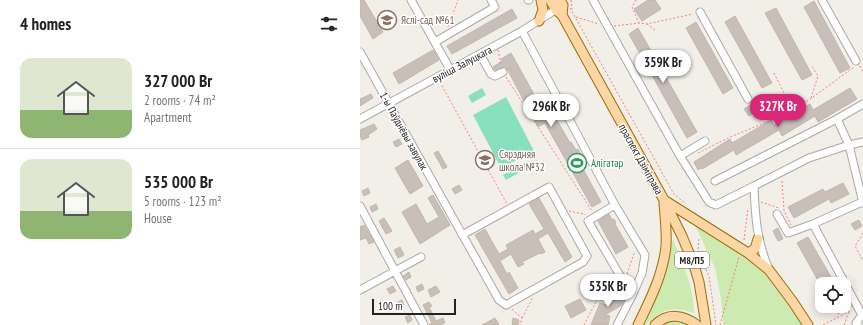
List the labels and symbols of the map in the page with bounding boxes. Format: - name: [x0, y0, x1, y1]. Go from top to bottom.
- school or university icon: Яслі-сад №61: [376, 9, 398, 31]
- place label: Яслі-сад №61: [401, 13, 454, 27]
- street label: вуліца Залуцкага: [430, 42, 494, 86]
- pin: 359K Br: [626, 50, 700, 84]
- street label: 1-ы Паўднёвы завулак: [377, 89, 432, 173]
- pin: 296K Br: [514, 94, 588, 128]
- pin: 327K Br: [741, 94, 815, 128]
- street label: праспект Дзімітрава: [616, 121, 666, 197]
- place label: Сярэдняя школа №32: [499, 147, 545, 174]
- school or university icon: Сярэдняя школа №32: [474, 149, 496, 171]
- sports icon: Алігатар: [566, 152, 588, 174]
- place label: Алігатар: [591, 156, 624, 170]
- road number: М8/П5: [675, 252, 709, 268]
- pin: 535K Br: [571, 274, 645, 308]
- scale bar: [372, 297, 456, 316]

